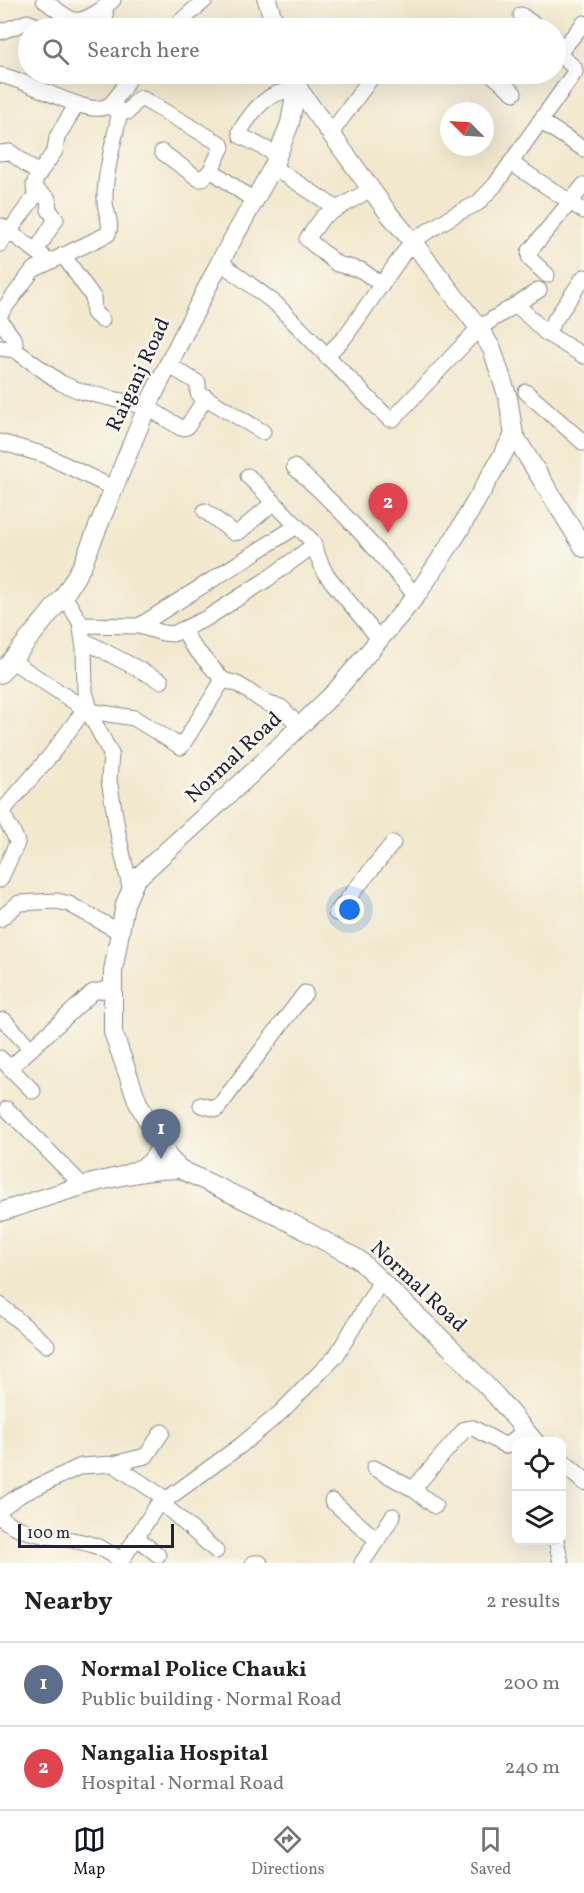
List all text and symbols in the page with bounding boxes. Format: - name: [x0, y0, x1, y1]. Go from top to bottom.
- search box: [18, 18, 566, 84]
- icon: search: [39, 35, 72, 68]
- text: Search here: [87, 36, 200, 67]
- north arrow: [440, 102, 494, 156]
- street label: Raiganj Road: [100, 313, 178, 437]
- pin: 2: [368, 484, 408, 533]
- street label: Normal Road: [179, 706, 289, 810]
- your location: [335, 895, 364, 924]
- pin: 1: [142, 1110, 180, 1159]
- street label: Normal Road: [363, 1235, 473, 1339]
- map controls: [512, 1437, 566, 1545]
- button: locate: [512, 1437, 566, 1491]
- button: layers: [512, 1491, 566, 1545]
- scale bar: [18, 1521, 174, 1548]
- text: 100 m: [27, 1523, 70, 1545]
- text: Nearby: [24, 1584, 113, 1620]
- text: 2 results: [486, 1588, 560, 1616]
- text: Normal Police Chauki: [81, 1655, 307, 1686]
- text: 1: [39, 1670, 48, 1698]
- text: 200 m: [503, 1670, 560, 1698]
- text: Public building · Normal Road: [81, 1686, 342, 1714]
- text: Nangalia Hospital: [81, 1739, 268, 1770]
- text: 2: [38, 1754, 49, 1782]
- text: 240 m: [505, 1754, 560, 1782]
- text: Hospital · Normal Road: [81, 1770, 284, 1798]
- tab: Map: [73, 1823, 106, 1881]
- tab: Directions: [251, 1823, 325, 1881]
- tab: Saved: [470, 1823, 511, 1881]

